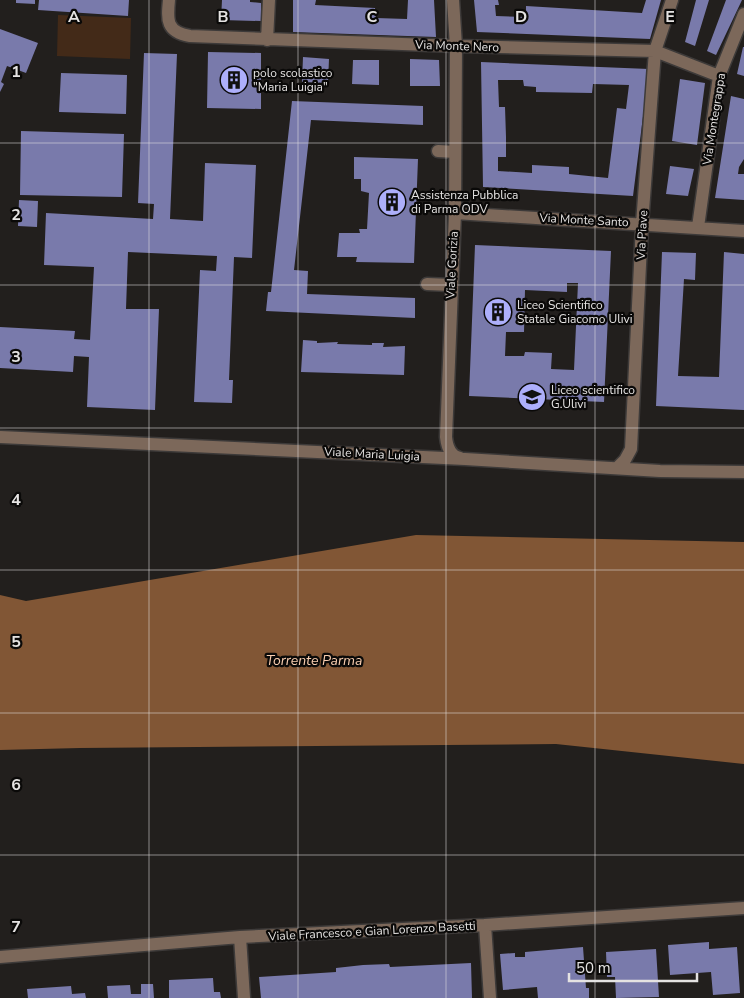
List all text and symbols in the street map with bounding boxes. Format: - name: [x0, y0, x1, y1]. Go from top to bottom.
- text: A: [68, 6, 80, 28]
- text: B: [217, 6, 229, 28]
- text: C: [367, 6, 378, 28]
- text: D: [515, 6, 527, 28]
- text: E: [665, 6, 675, 28]
- street label: Via Monte Nero: [414, 37, 500, 55]
- text: 1: [11, 61, 21, 83]
- building icon: polo scolastico "Maria Luigia": [219, 65, 249, 95]
- place label: polo scolastico "Maria Luigia": [253, 65, 333, 95]
- street label: Via Montegrappa: [699, 72, 729, 167]
- building icon: Assistenza Pubblica di Parma ODV: [377, 187, 407, 217]
- place label: Assistenza Pubblica di Parma ODV: [411, 187, 518, 217]
- text: 2: [11, 204, 21, 226]
- street label: Via Monte Santo: [538, 210, 629, 230]
- street label: Via Piave: [633, 210, 651, 261]
- street label: Viale Gorizia: [442, 231, 462, 300]
- building icon: Liceo Scientifico Statale Giacomo Ulivi: [483, 297, 513, 327]
- place label: Liceo Scientifico Statale Giacomo Ulivi: [517, 297, 632, 327]
- text: 3: [11, 346, 21, 368]
- school or university icon: Liceo scientifico G.Ulivi: [517, 382, 547, 412]
- place label: Liceo scientifico G.Ulivi: [551, 382, 635, 412]
- street label: Viale Maria Luigia: [323, 443, 420, 464]
- text: 4: [11, 489, 21, 511]
- text: 5: [11, 631, 21, 653]
- water label: Torrente Parma: [266, 651, 362, 670]
- text: 6: [11, 774, 21, 796]
- text: 7: [11, 916, 21, 938]
- street label: Viale Francesco e Gian Lorenzo Basetti: [267, 918, 476, 944]
- scale bar: [569, 950, 696, 982]
- text: 50 m: [576, 958, 611, 978]

